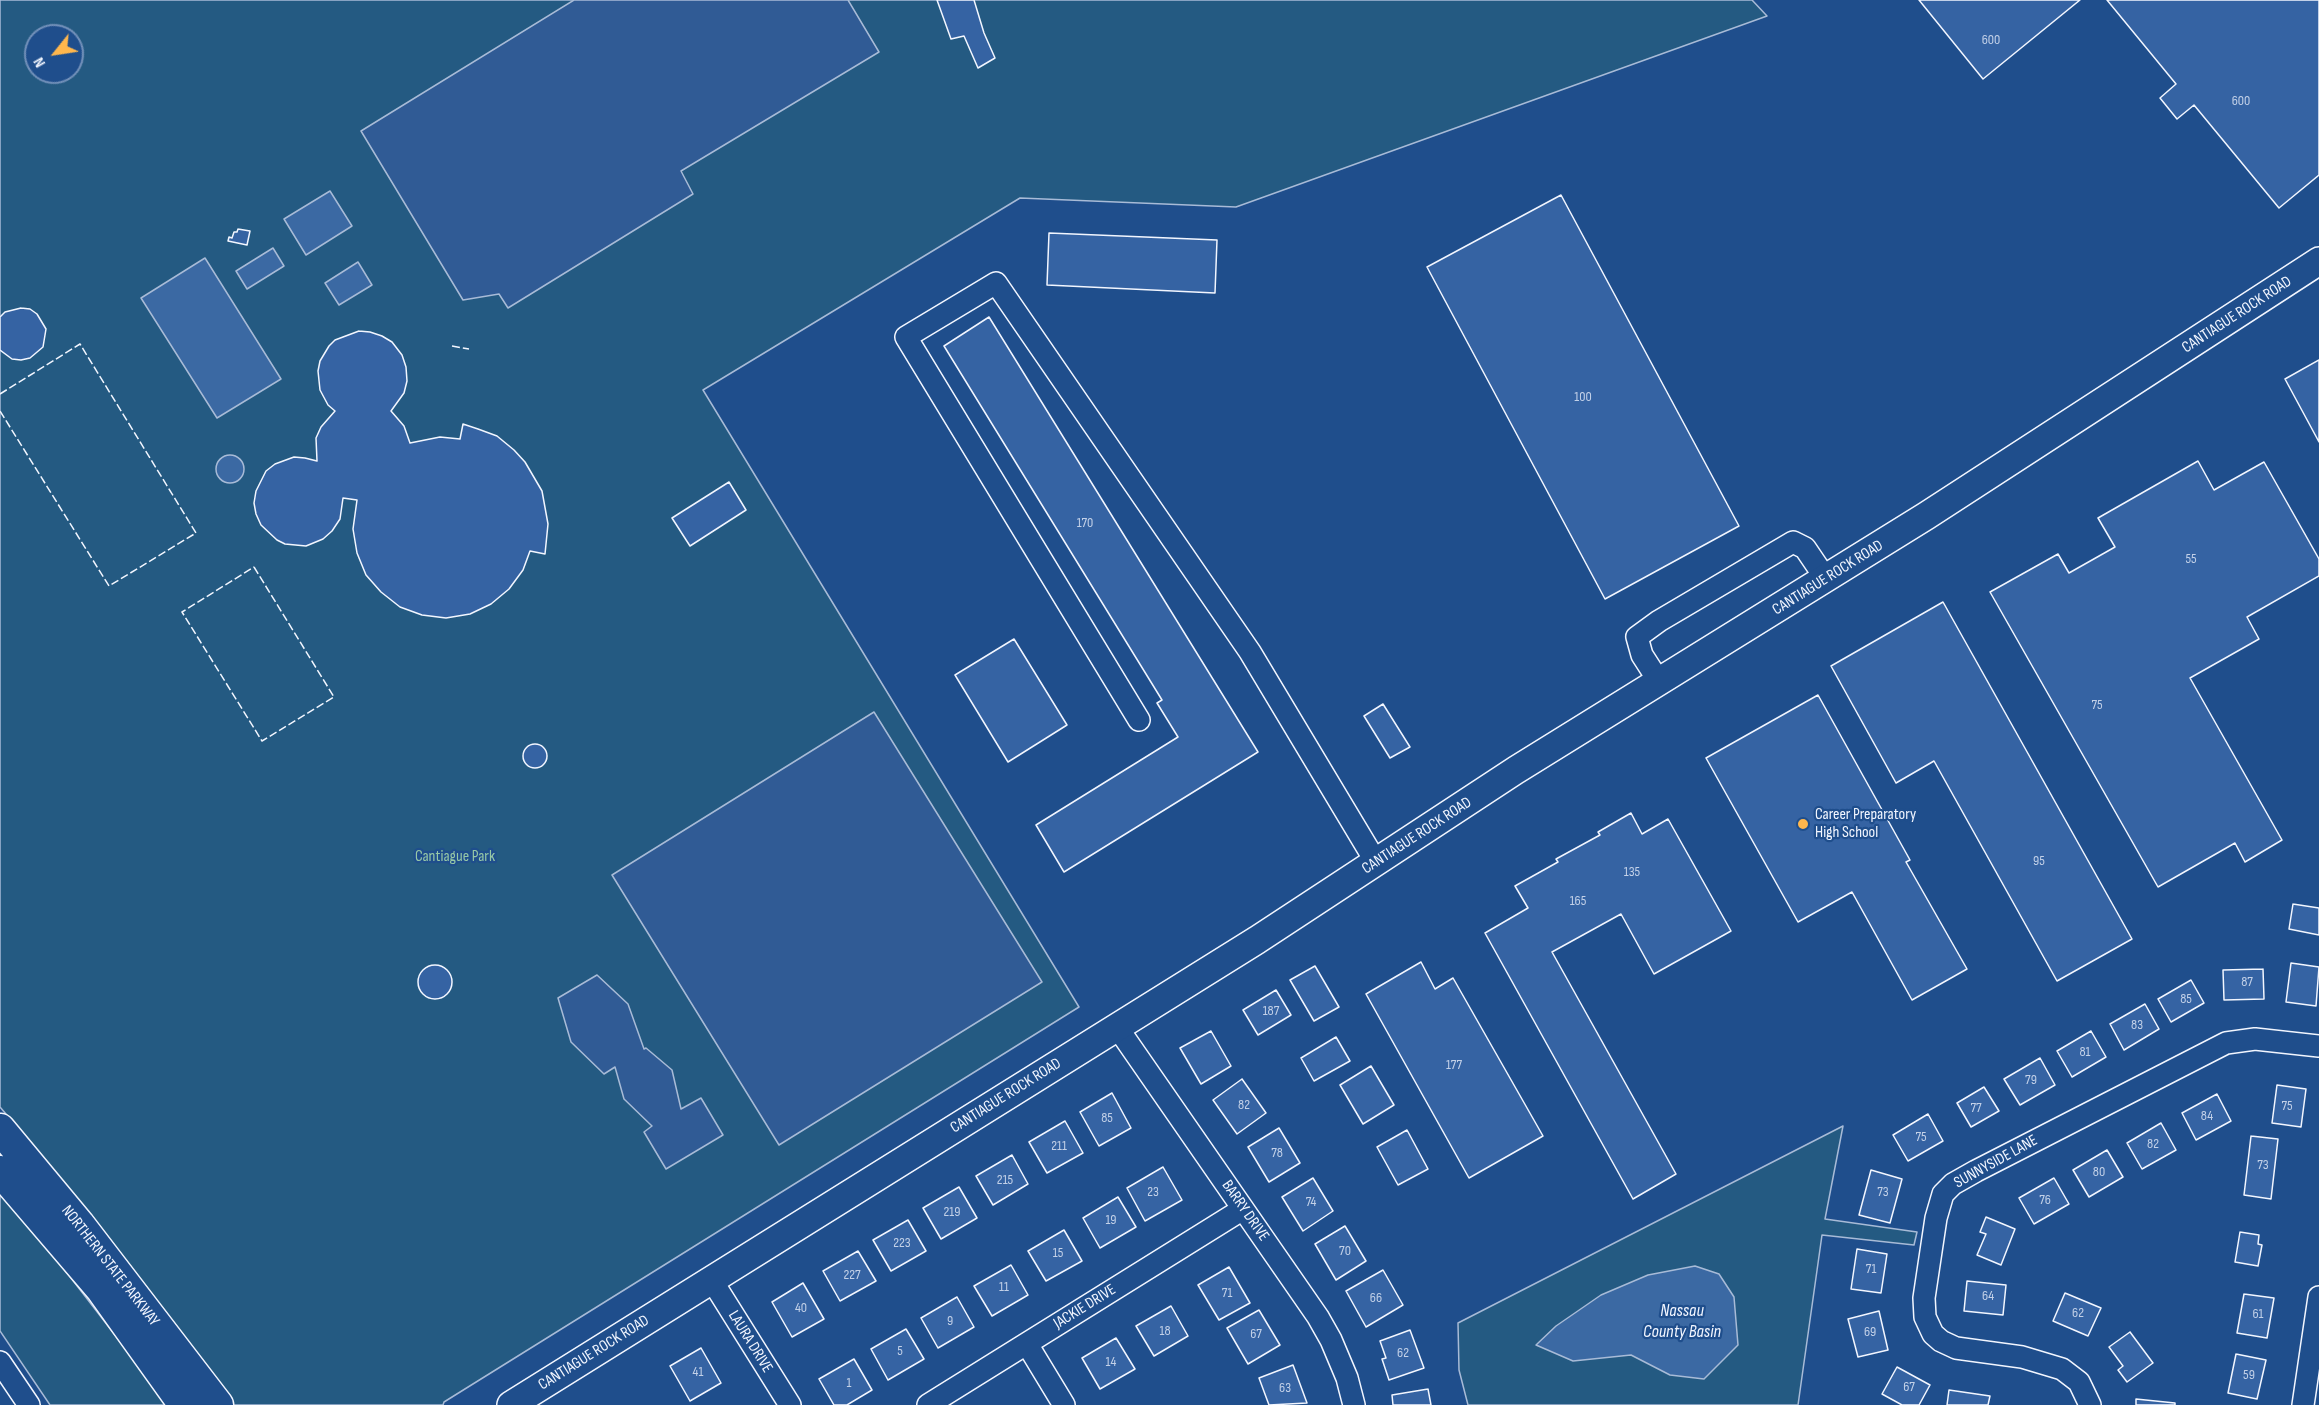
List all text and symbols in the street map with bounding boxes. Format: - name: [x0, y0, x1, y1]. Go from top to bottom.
- north arrow: [24, 24, 84, 84]
- house number: 600: [1982, 32, 2000, 48]
- text: N: [29, 54, 50, 71]
- house number: 600: [2232, 93, 2250, 109]
- street label: CANTIAGUE ROCK ROAD: [2179, 272, 2295, 358]
- house number: 100: [1574, 389, 1592, 405]
- house number: 170: [1077, 515, 1093, 531]
- street label: CANTIAGUE ROCK ROAD: [1769, 536, 1887, 620]
- house number: 55: [2185, 551, 2197, 567]
- house number: 75: [2091, 697, 2103, 713]
- street label: CANTIAGUE ROCK ROAD: [1359, 793, 1475, 879]
- place label: Career Preparatory High School: [1815, 805, 1916, 843]
- marker: Career Preparatory High School: [1796, 817, 1810, 831]
- park label: Cantiague Park: [415, 847, 495, 867]
- house number: 95: [2033, 853, 2045, 869]
- house number: 135: [1624, 864, 1640, 880]
- house number: 165: [1570, 893, 1586, 909]
- house number: 87: [2241, 974, 2253, 990]
- house number: 85: [2180, 991, 2192, 1007]
- house number: 187: [1263, 1003, 1279, 1019]
- house number: 83: [2131, 1017, 2143, 1033]
- house number: 81: [2079, 1044, 2091, 1060]
- street label: CANTIAGUE ROCK ROAD: [947, 1054, 1065, 1138]
- house number: 177: [1446, 1057, 1462, 1073]
- house number: 79: [2025, 1072, 2037, 1088]
- house number: 82: [1238, 1097, 1250, 1113]
- house number: 75: [2281, 1098, 2293, 1114]
- house number: 77: [1970, 1100, 1982, 1116]
- house number: 84: [2201, 1108, 2213, 1124]
- house number: 85: [1101, 1110, 1113, 1126]
- house number: 75: [1915, 1129, 1927, 1145]
- street label: SUNNYSIDE LANE: [1951, 1131, 2041, 1193]
- house number: 82: [2147, 1136, 2159, 1152]
- house number: 211: [1051, 1138, 1067, 1154]
- house number: 78: [1271, 1145, 1283, 1161]
- house number: 73: [2257, 1157, 2269, 1173]
- house number: 80: [2093, 1164, 2105, 1180]
- house number: 215: [997, 1172, 1013, 1188]
- street label: BARRY DRIVE: [1217, 1177, 1273, 1245]
- house number: 23: [1147, 1184, 1159, 1200]
- house number: 73: [1877, 1184, 1889, 1200]
- house number: 76: [2039, 1192, 2051, 1208]
- house number: 74: [1306, 1194, 1316, 1210]
- street label: NORTHERN STATE PARKWAY: [57, 1202, 163, 1330]
- house number: 219: [944, 1204, 960, 1220]
- house number: 19: [1105, 1212, 1117, 1228]
- house number: 223: [893, 1235, 911, 1251]
- house number: 70: [1339, 1243, 1351, 1259]
- house number: 15: [1053, 1245, 1063, 1261]
- house number: 71: [1866, 1261, 1876, 1277]
- house number: 227: [843, 1267, 861, 1283]
- house number: 11: [999, 1279, 1009, 1295]
- street label: JACKIE DRIVE: [1050, 1280, 1120, 1334]
- house number: 71: [1222, 1285, 1232, 1301]
- house number: 64: [1982, 1288, 1994, 1304]
- house number: 66: [1370, 1290, 1382, 1306]
- house number: 40: [795, 1300, 807, 1316]
- water label: Nassau County Basin: [1643, 1300, 1721, 1342]
- house number: 62: [2072, 1305, 2084, 1321]
- house number: 61: [2252, 1306, 2264, 1322]
- street label: LAURA DRIVE: [723, 1307, 777, 1377]
- street label: CANTIAGUE ROCK ROAD: [535, 1311, 653, 1395]
- house number: 9: [947, 1313, 953, 1329]
- house number: 18: [1159, 1323, 1171, 1339]
- house number: 69: [1864, 1324, 1876, 1340]
- house number: 67: [1250, 1326, 1262, 1342]
- house number: 5: [897, 1343, 903, 1359]
- house number: 62: [1397, 1345, 1409, 1361]
- house number: 14: [1106, 1354, 1116, 1370]
- house number: 41: [693, 1364, 703, 1380]
- house number: 59: [2243, 1367, 2255, 1383]
- house number: 1: [847, 1375, 851, 1391]
- house number: 67: [1903, 1379, 1915, 1395]
- house number: 63: [1279, 1380, 1291, 1396]

